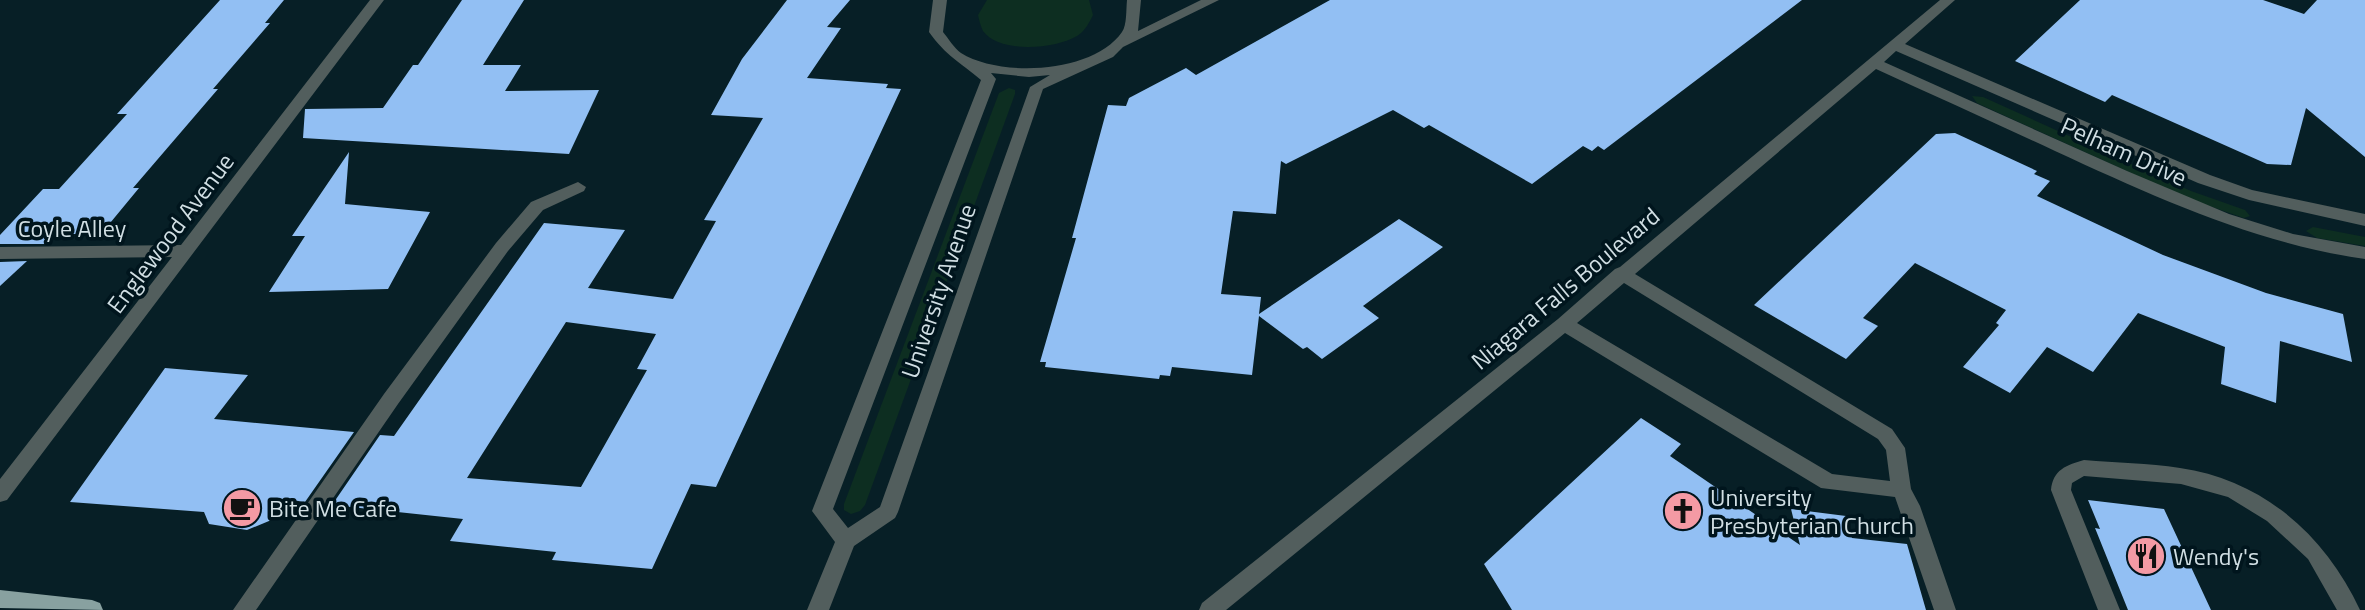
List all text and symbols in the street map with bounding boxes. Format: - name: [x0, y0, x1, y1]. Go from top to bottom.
- street label: Pelham Drive: [2055, 107, 2193, 195]
- street label: Englewood Avenue: [98, 145, 242, 321]
- street label: Niagara Falls Boulevard: [1463, 198, 1667, 378]
- street label: University Avenue: [891, 199, 985, 383]
- street label: Coyle Alley: [18, 210, 127, 246]
- place label: University Presbyterian Church: [1710, 479, 1914, 543]
- cafe icon: Bite Me Cafe: [221, 487, 263, 529]
- place label: Bite Me Cafe: [269, 490, 397, 526]
- church icon: University Presbyterian Church: [1662, 490, 1704, 532]
- restaurant icon: Wendy's: [2125, 535, 2167, 577]
- place label: Wendy's: [2173, 538, 2259, 574]

